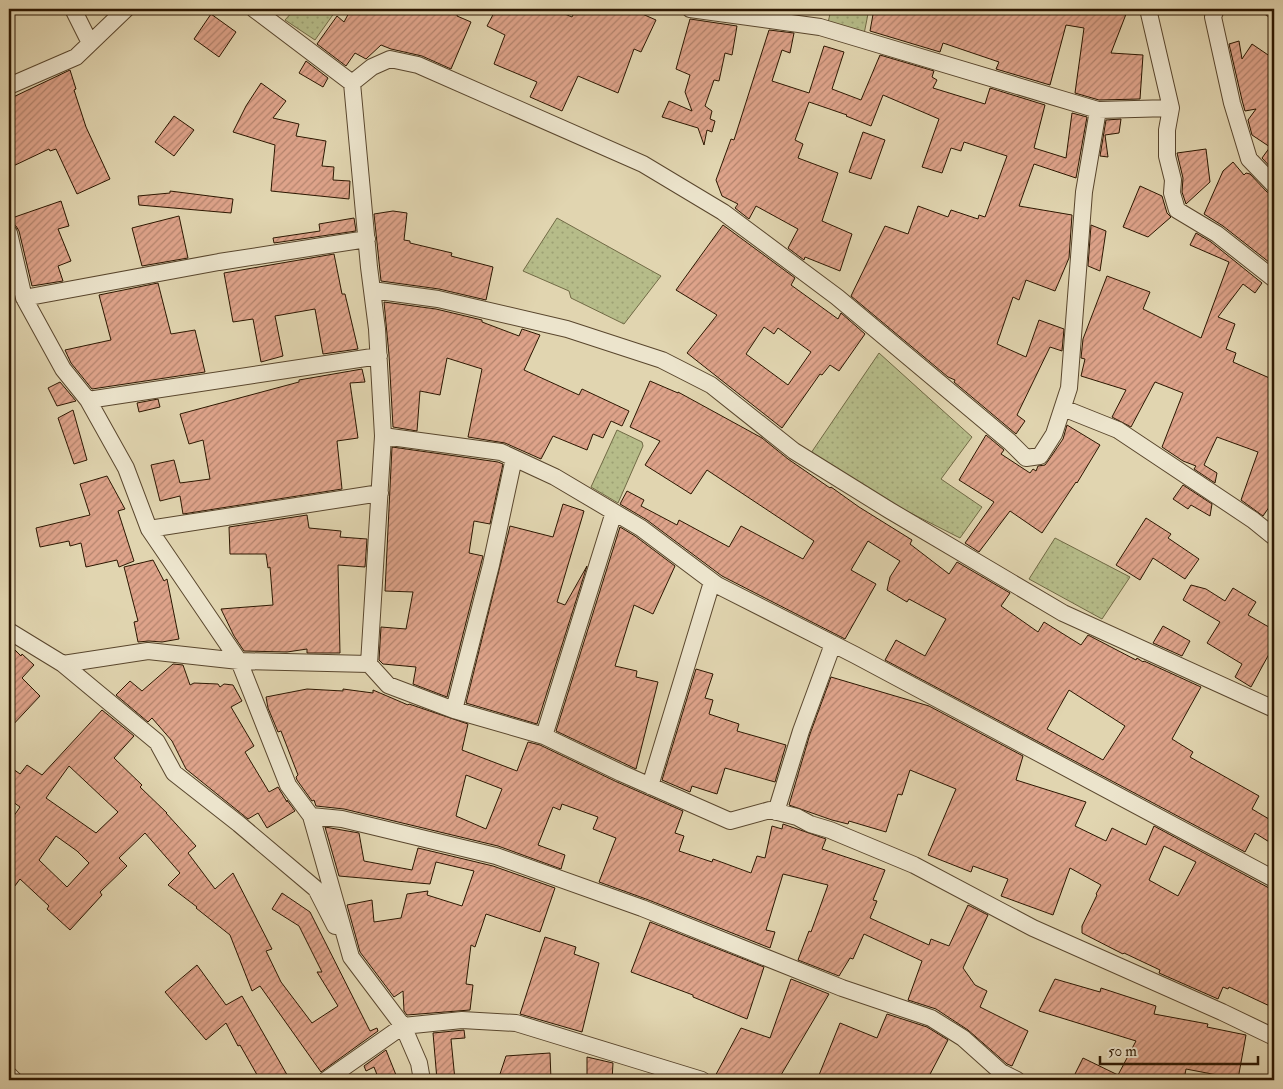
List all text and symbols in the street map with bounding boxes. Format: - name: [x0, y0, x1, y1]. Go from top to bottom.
- scale bar: [1100, 1034, 1258, 1066]
- text: 50 m: [1108, 1042, 1137, 1061]

